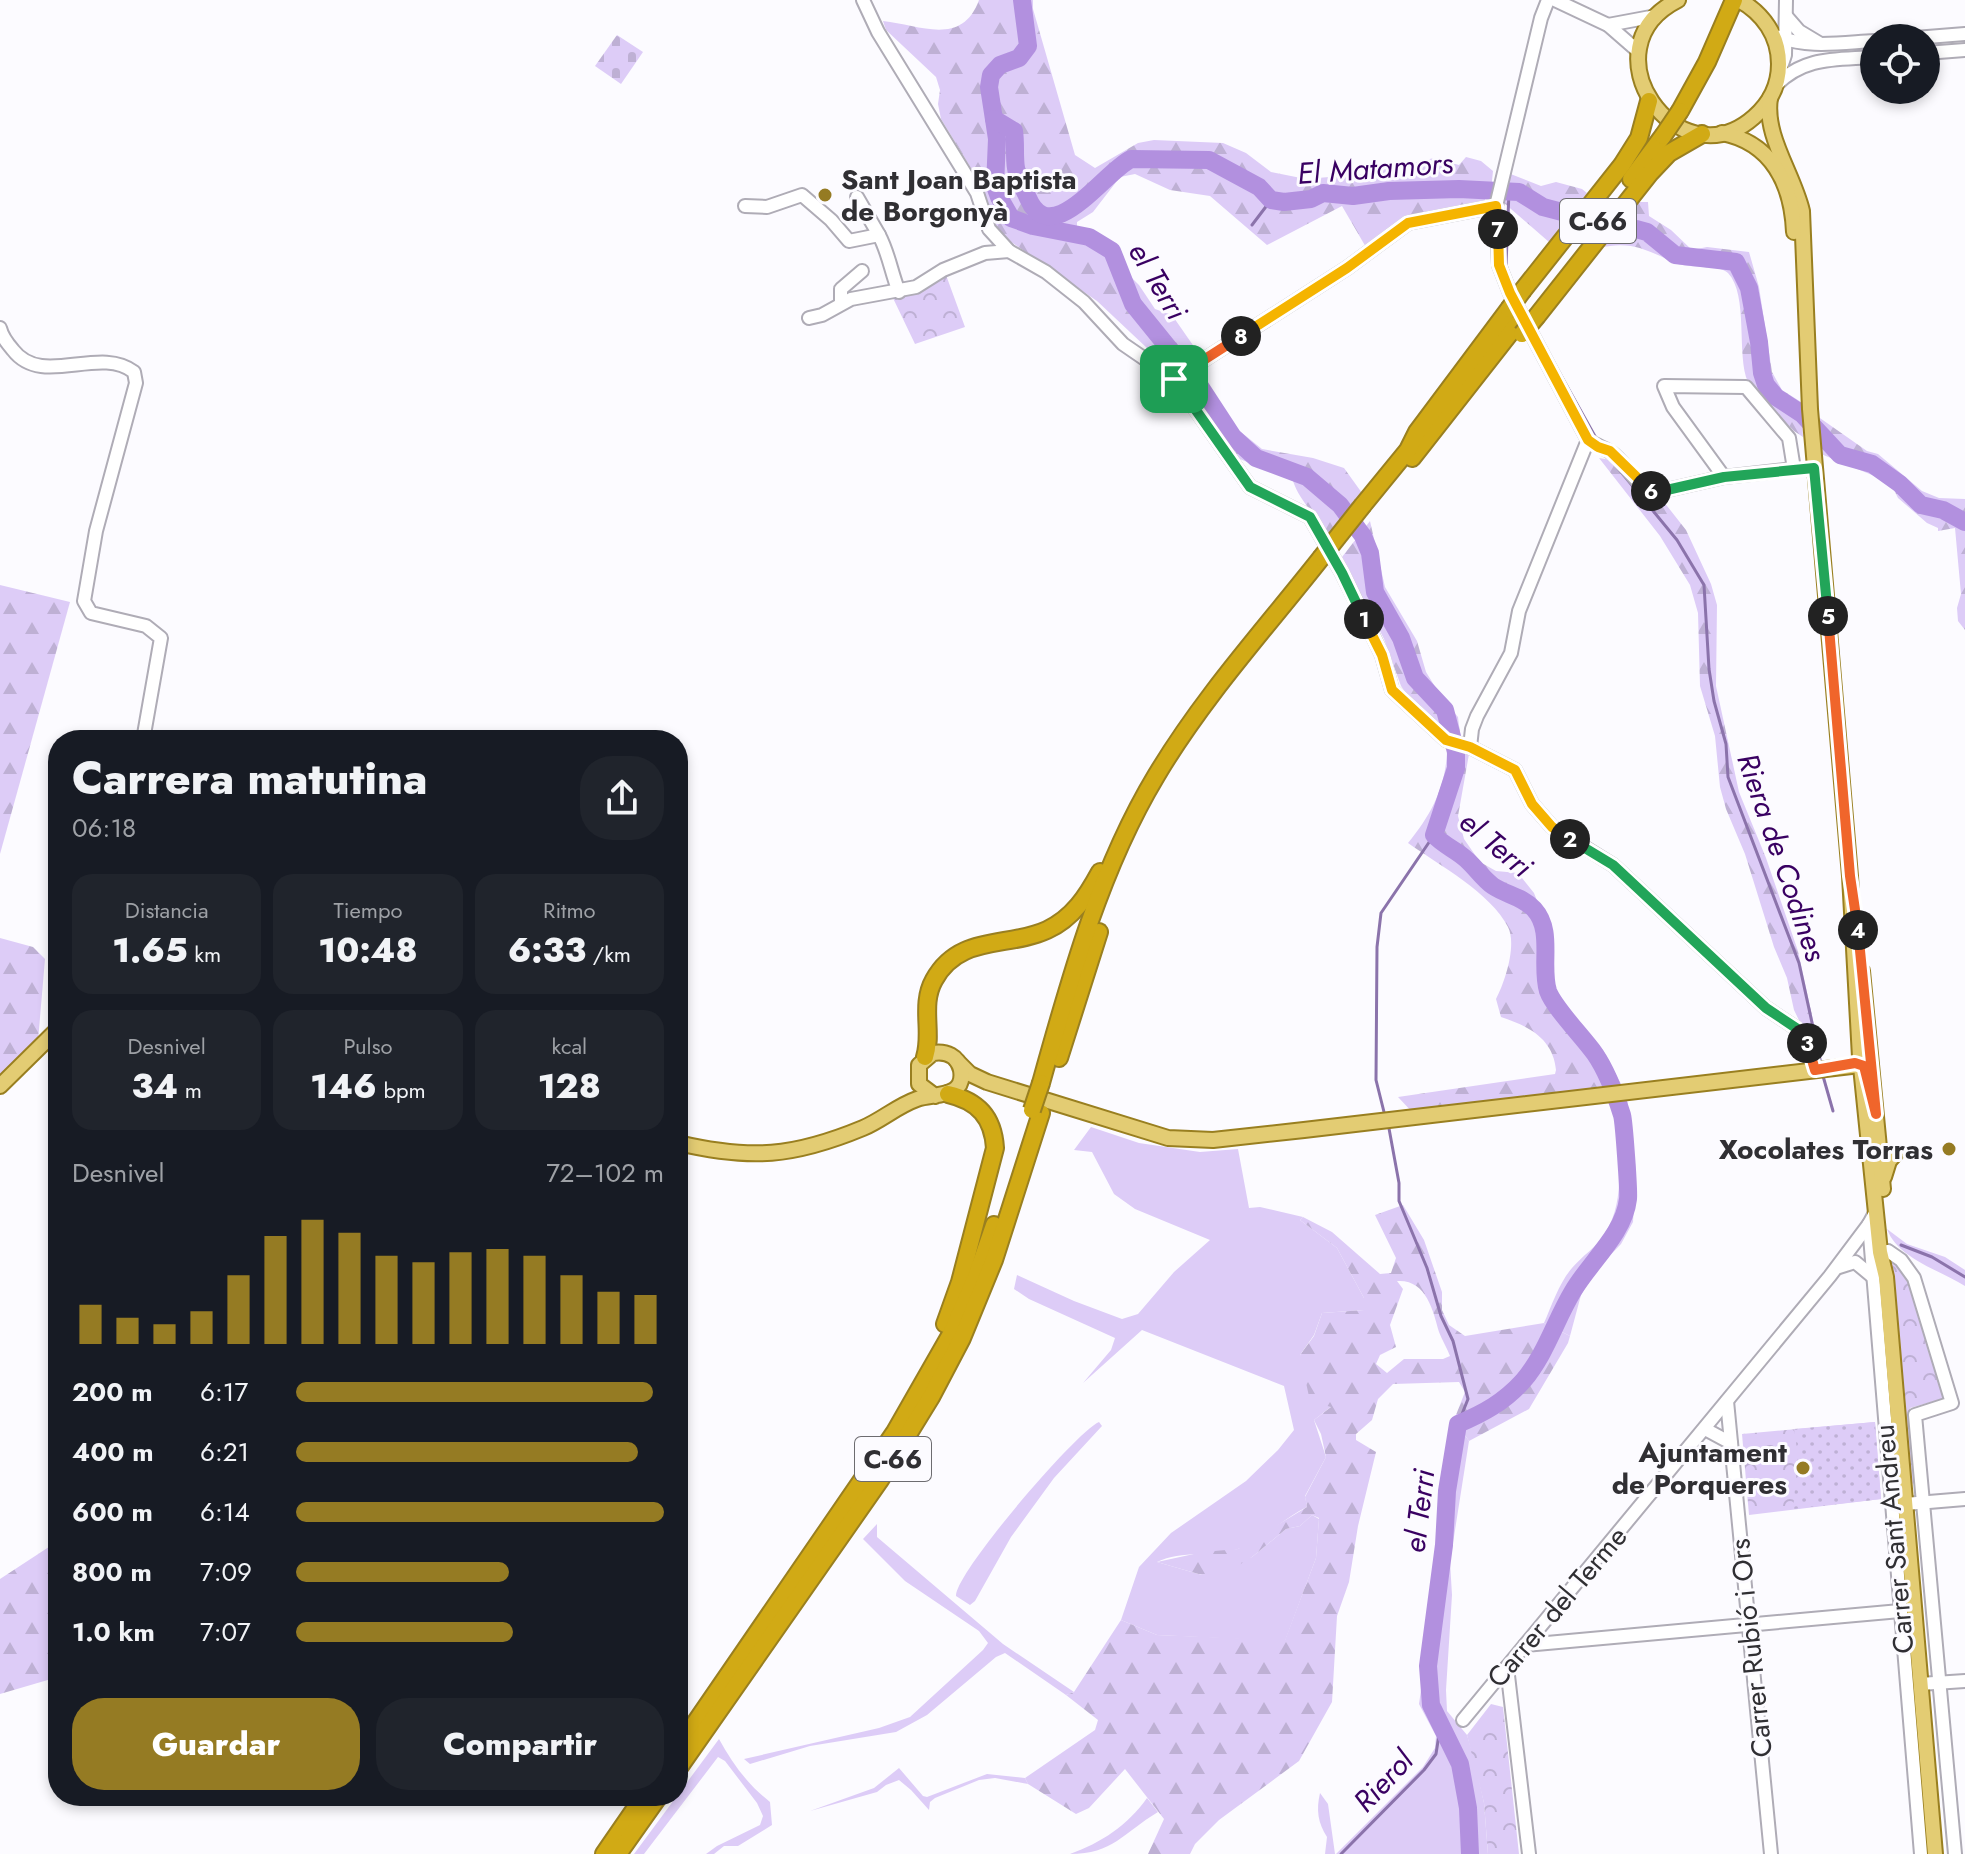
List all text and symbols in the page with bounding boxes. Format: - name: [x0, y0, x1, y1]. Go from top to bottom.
- map controls: [1860, 24, 1940, 104]
- button: locate: [1860, 24, 1940, 104]
- water label: El Matamors: [1296, 141, 1454, 195]
- place label: Sant Joan Baptista de Borgonyà: [841, 159, 1077, 232]
- marker: Sant Joan Baptista de Borgonyà: [816, 186, 834, 204]
- road number: C-66: [1560, 199, 1636, 243]
- pin: 7: [1478, 209, 1518, 249]
- text: 7: [1491, 213, 1505, 245]
- water label: el Terri: [1118, 234, 1198, 328]
- pin: 8: [1221, 316, 1261, 356]
- text: 8: [1234, 320, 1248, 352]
- pin: [1140, 345, 1208, 413]
- icon: arrive: [1152, 357, 1196, 401]
- pin: 6: [1631, 471, 1671, 511]
- text: 6: [1644, 475, 1658, 507]
- pin: 5: [1808, 596, 1848, 636]
- pin: 1: [1344, 599, 1384, 639]
- text: 5: [1821, 600, 1835, 632]
- text: 1: [1358, 603, 1370, 635]
- text: Carrera matutina: [72, 747, 427, 811]
- water label: Riera de Codines: [1726, 747, 1838, 967]
- button: share: [580, 756, 664, 840]
- water label: el Terri: [1450, 801, 1542, 888]
- text: 06:18: [72, 809, 136, 847]
- pin: 2: [1550, 819, 1590, 859]
- text: 2: [1563, 823, 1577, 855]
- text: Distancia: [125, 894, 209, 926]
- text: Tiempo: [333, 894, 402, 926]
- text: Ritmo: [543, 894, 596, 926]
- pin: 4: [1838, 910, 1878, 950]
- text: 4: [1850, 914, 1866, 946]
- text: 1.65: [112, 926, 188, 975]
- text: 10:48: [318, 926, 418, 975]
- text: 6:33: [508, 926, 586, 975]
- text: km: [188, 938, 221, 970]
- text: /km: [586, 938, 631, 970]
- pin: 3: [1787, 1023, 1827, 1063]
- text: 3: [1800, 1027, 1814, 1059]
- text: Desnivel: [128, 1030, 206, 1062]
- text: Pulso: [343, 1030, 393, 1062]
- text: kcal: [552, 1030, 587, 1062]
- text: 34: [131, 1062, 178, 1111]
- text: 146: [310, 1062, 377, 1111]
- text: 128: [538, 1062, 601, 1111]
- text: m: [178, 1074, 202, 1106]
- text: bpm: [377, 1074, 426, 1106]
- place label: Xocolates Torras: [1719, 1129, 1933, 1170]
- marker: Xocolates Torras: [1940, 1140, 1958, 1158]
- text: Desnivel: [72, 1154, 164, 1192]
- text: 72–102 m: [546, 1154, 664, 1192]
- text: 200 m: [72, 1373, 153, 1411]
- text: 6:17: [200, 1373, 248, 1411]
- street label: Carrer Sant Andreu: [1864, 1423, 1924, 1655]
- place label: Ajuntament de Porqueres: [1612, 1432, 1787, 1505]
- text: 400 m: [72, 1433, 154, 1471]
- text: 6:21: [200, 1433, 249, 1471]
- road number: C-66: [855, 1437, 931, 1481]
- marker: Ajuntament de Porqueres: [1794, 1459, 1812, 1477]
- water label: el Terri: [1393, 1466, 1445, 1555]
- text: 600 m: [72, 1493, 153, 1531]
- text: 6:14: [200, 1493, 250, 1531]
- street label: Carrer del Terme: [1477, 1517, 1637, 1697]
- street label: Carrer Rubió i Ors: [1719, 1537, 1783, 1759]
- text: 800 m: [72, 1553, 152, 1591]
- text: 7:09: [200, 1553, 252, 1591]
- text: 1.0 km: [72, 1613, 155, 1651]
- text: 7:07: [200, 1613, 251, 1651]
- button: Guardar: [72, 1698, 360, 1790]
- button: Compartir: [376, 1698, 664, 1790]
- water label: Rierol: [1343, 1739, 1424, 1822]

